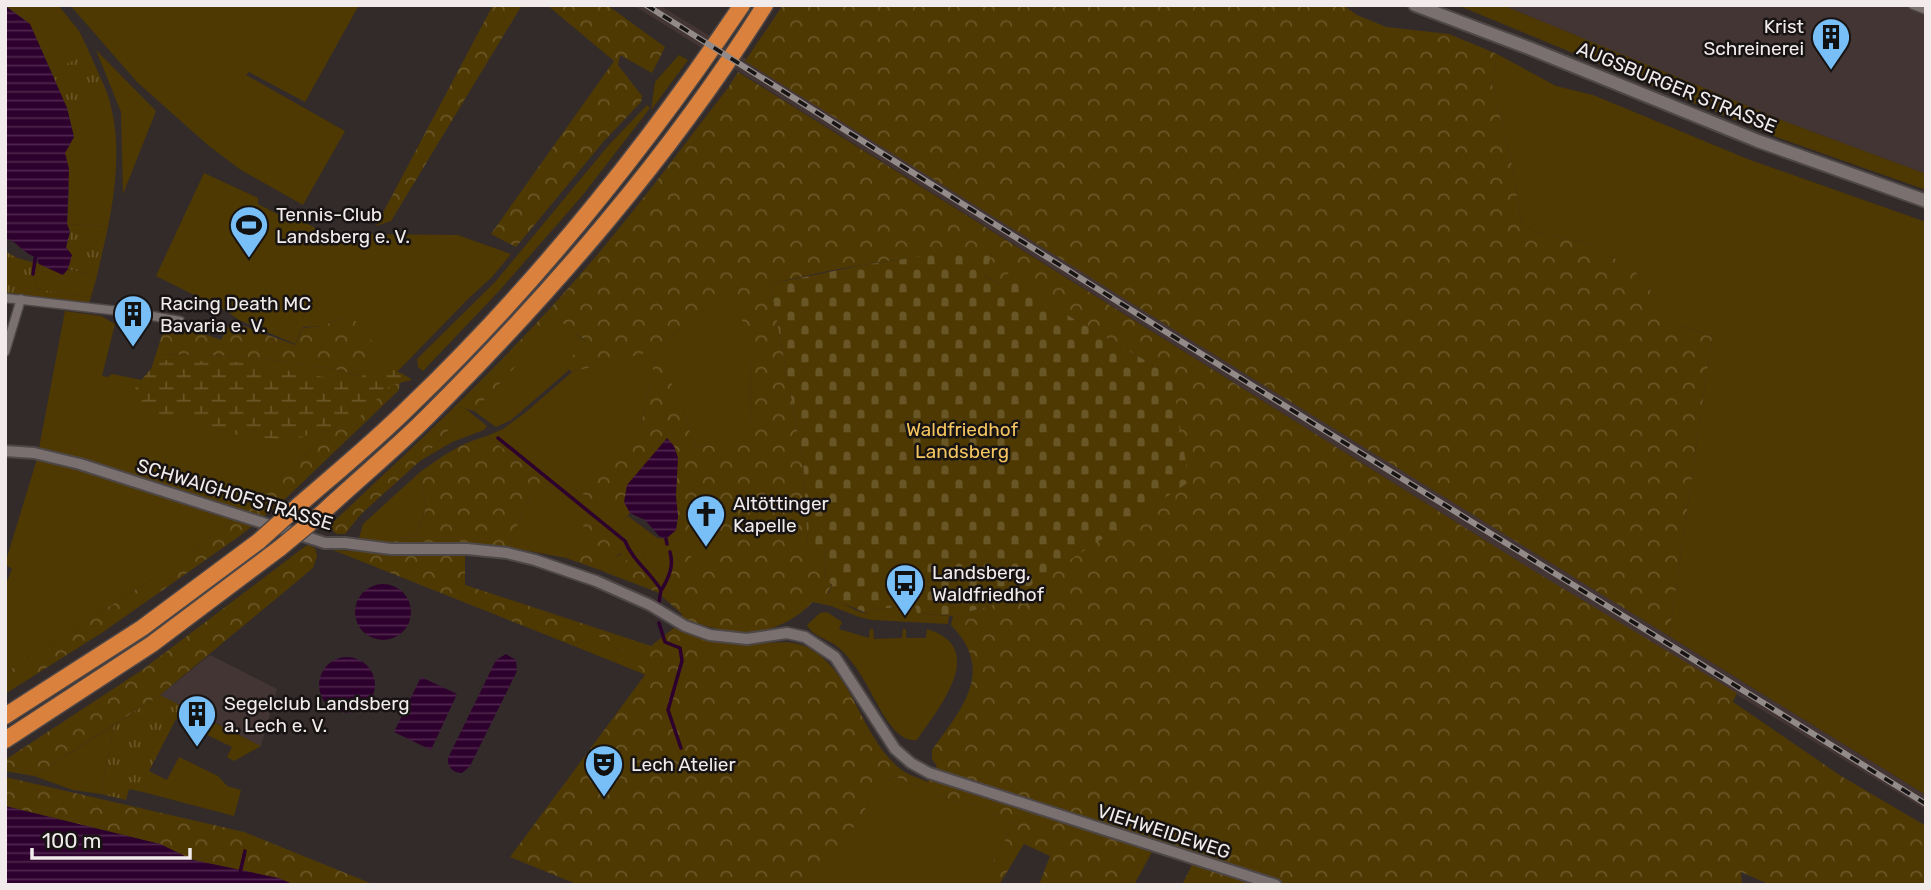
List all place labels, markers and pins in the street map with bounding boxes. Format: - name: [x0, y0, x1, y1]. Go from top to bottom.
- place label: Krist Schreinerei: [1703, 15, 1805, 60]
- building icon: Krist Schreinerei: [1810, 16, 1852, 71]
- place label: Tennis-Club Landsberg e. V.: [276, 203, 410, 248]
- sports icon: Tennis-Club Landsberg e. V.: [228, 204, 270, 259]
- place label: Racing Death MC Bavaria e. V.: [160, 292, 311, 337]
- building icon: Racing Death MC Bavaria e. V.: [112, 293, 154, 348]
- place label: Altöttinger Kapelle: [733, 492, 830, 537]
- church icon: Altöttinger Kapelle: [685, 493, 727, 548]
- place label: Landsberg, Waldfriedhof: [932, 561, 1045, 606]
- bus stop icon: Landsberg, Waldfriedhof: [884, 562, 926, 617]
- place label: Segelclub Landsberg a. Lech e. V.: [224, 692, 410, 737]
- building icon: Segelclub Landsberg a. Lech e. V.: [176, 693, 218, 748]
- theatre icon: Lech Atelier: [583, 743, 625, 798]
- place label: Lech Atelier: [631, 753, 736, 776]

